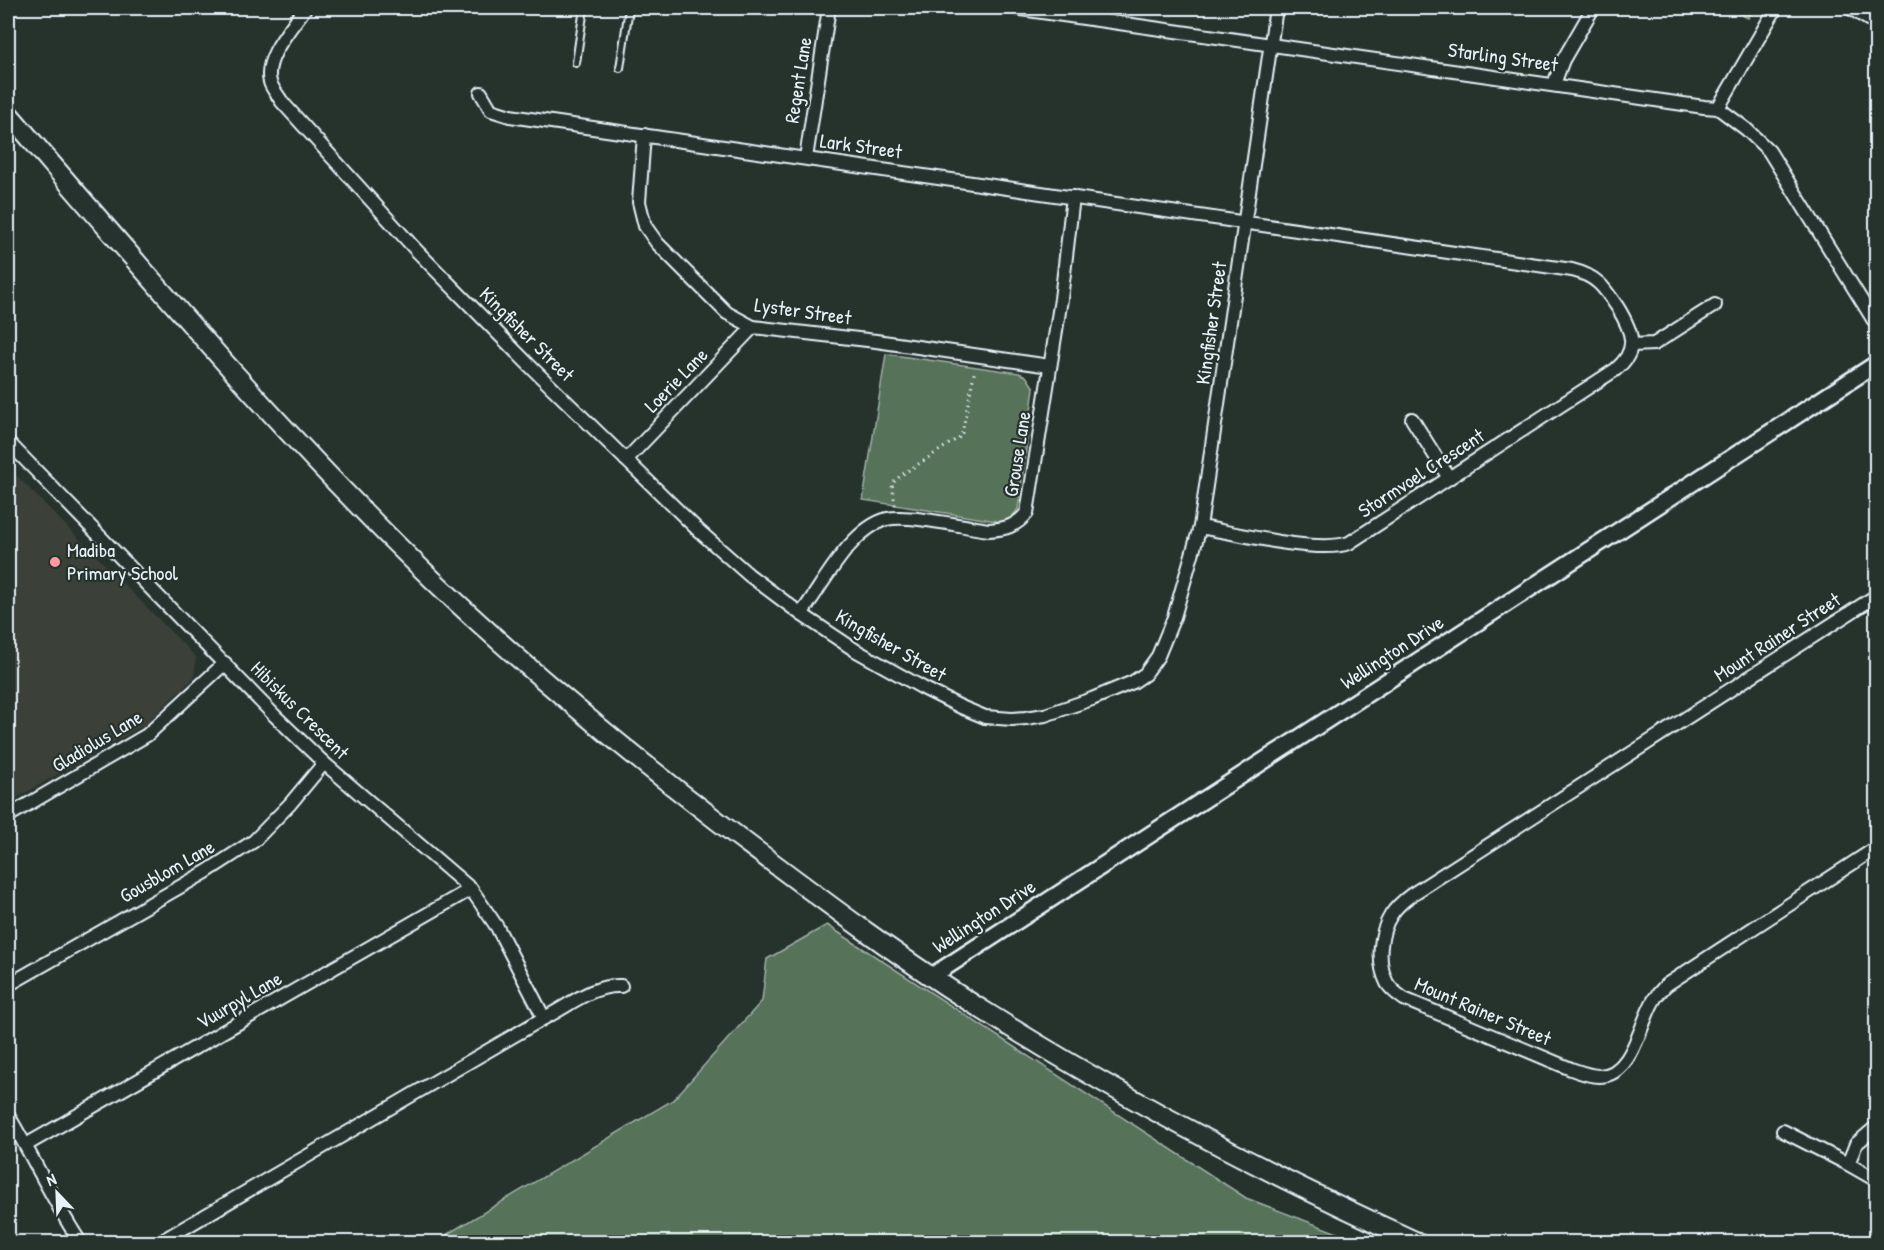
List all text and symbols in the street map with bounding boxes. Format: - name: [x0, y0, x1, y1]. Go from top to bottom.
- street label: Regent Lane: [777, 35, 818, 125]
- street label: Starling Street: [1446, 35, 1561, 78]
- street label: Lark Street: [818, 126, 905, 165]
- street label: Kingfisher Street: [1189, 259, 1233, 386]
- street label: Kingfisher Street: [474, 280, 581, 388]
- street label: Lyster Street: [753, 290, 854, 331]
- street label: Loerie Lane: [638, 341, 713, 418]
- street label: Grouse Lane: [996, 409, 1037, 498]
- street label: Stormvoel Crescent: [1352, 421, 1490, 523]
- place label: Madiba Primary School: [67, 536, 178, 586]
- marker: Madiba Primary School: [48, 555, 62, 569]
- street label: Mount Rainer Street: [1708, 585, 1846, 688]
- street label: Kingfisher Street: [831, 602, 953, 688]
- street label: Wellington Drive: [1335, 608, 1448, 695]
- street label: Hibiskus Crescent: [245, 655, 356, 766]
- street label: Gladiolus Lane: [47, 703, 147, 778]
- street label: Gousblom Lane: [114, 832, 219, 909]
- street label: Wellington Drive: [927, 872, 1040, 959]
- street label: Vuurpyl Lane: [191, 964, 286, 1035]
- street label: Mount Rainer Street: [1411, 970, 1557, 1052]
- north arrow: [27, 1163, 87, 1223]
- text: N: [43, 1167, 60, 1191]

